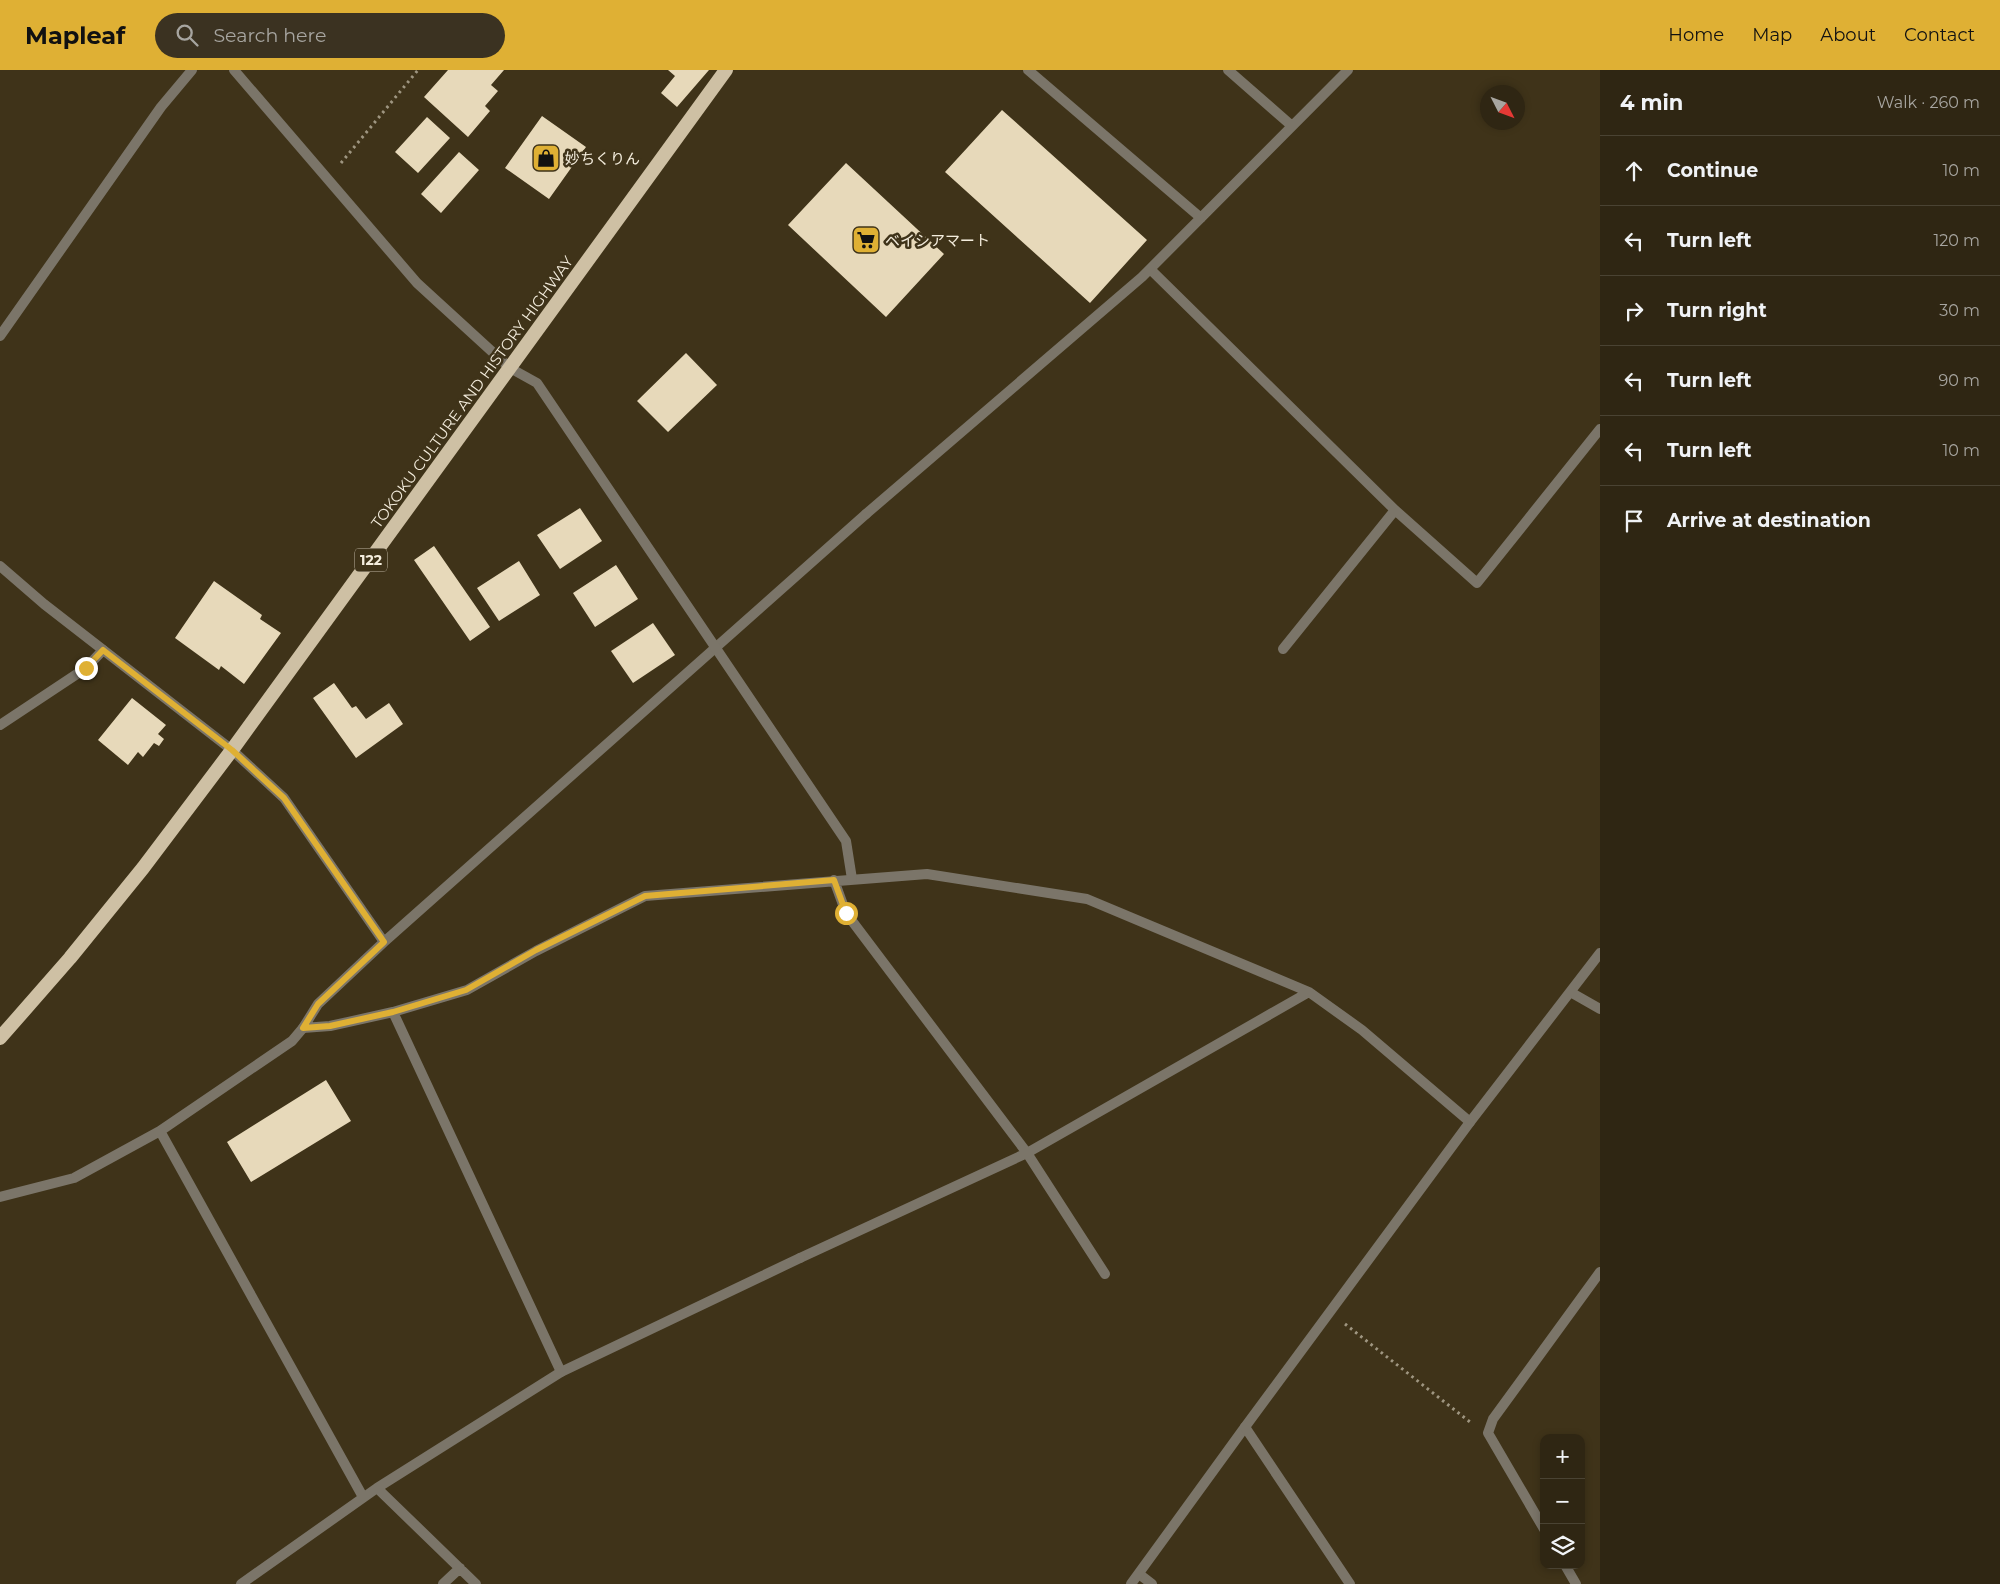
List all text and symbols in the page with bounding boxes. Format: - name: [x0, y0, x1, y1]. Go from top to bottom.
- search box: [155, 13, 505, 58]
- text: Mapleaf: [25, 21, 125, 50]
- icon: search: [173, 21, 201, 49]
- text: Search here: [213, 24, 326, 47]
- text: Home: [1668, 24, 1724, 46]
- text: Map: [1752, 24, 1792, 46]
- text: About: [1820, 24, 1876, 46]
- text: Contact: [1904, 24, 1975, 46]
- north arrow: [1480, 85, 1525, 130]
- text: 4 min: [1620, 90, 1683, 115]
- text: Walk · 260 m: [1877, 93, 1980, 112]
- shop icon: 妙ちくりん: [531, 143, 561, 173]
- place label: 妙ちくりん: [565, 149, 640, 168]
- icon: ahead: [1620, 157, 1648, 185]
- text: Continue: [1667, 159, 1758, 182]
- text: 10 m: [1942, 161, 1980, 180]
- supermarket icon: ベイシアマート: [851, 225, 881, 255]
- icon: left: [1620, 227, 1648, 255]
- text: Turn left: [1667, 229, 1752, 252]
- place label: ベイシアマート: [885, 231, 990, 250]
- text: 120 m: [1933, 231, 1980, 250]
- street label: TOKOKU CULTURE AND HISTORY HIGHWAY: [367, 252, 577, 532]
- icon: right: [1620, 297, 1648, 325]
- text: Turn right: [1667, 299, 1767, 322]
- text: 30 m: [1939, 301, 1980, 320]
- icon: left: [1620, 367, 1648, 395]
- text: Turn left: [1667, 369, 1752, 392]
- text: 90 m: [1938, 371, 1980, 390]
- icon: left: [1620, 437, 1648, 465]
- text: Turn left: [1667, 439, 1752, 462]
- text: 10 m: [1942, 441, 1980, 460]
- icon: arrive: [1620, 507, 1648, 535]
- text: Arrive at destination: [1667, 509, 1871, 532]
- road number: 122: [355, 548, 387, 572]
- route end: [75, 657, 98, 680]
- route start: [835, 902, 858, 925]
- map controls: [1540, 1434, 1585, 1569]
- button: +: [1540, 1434, 1585, 1479]
- button: −: [1540, 1479, 1585, 1524]
- button: layers: [1540, 1524, 1585, 1569]

